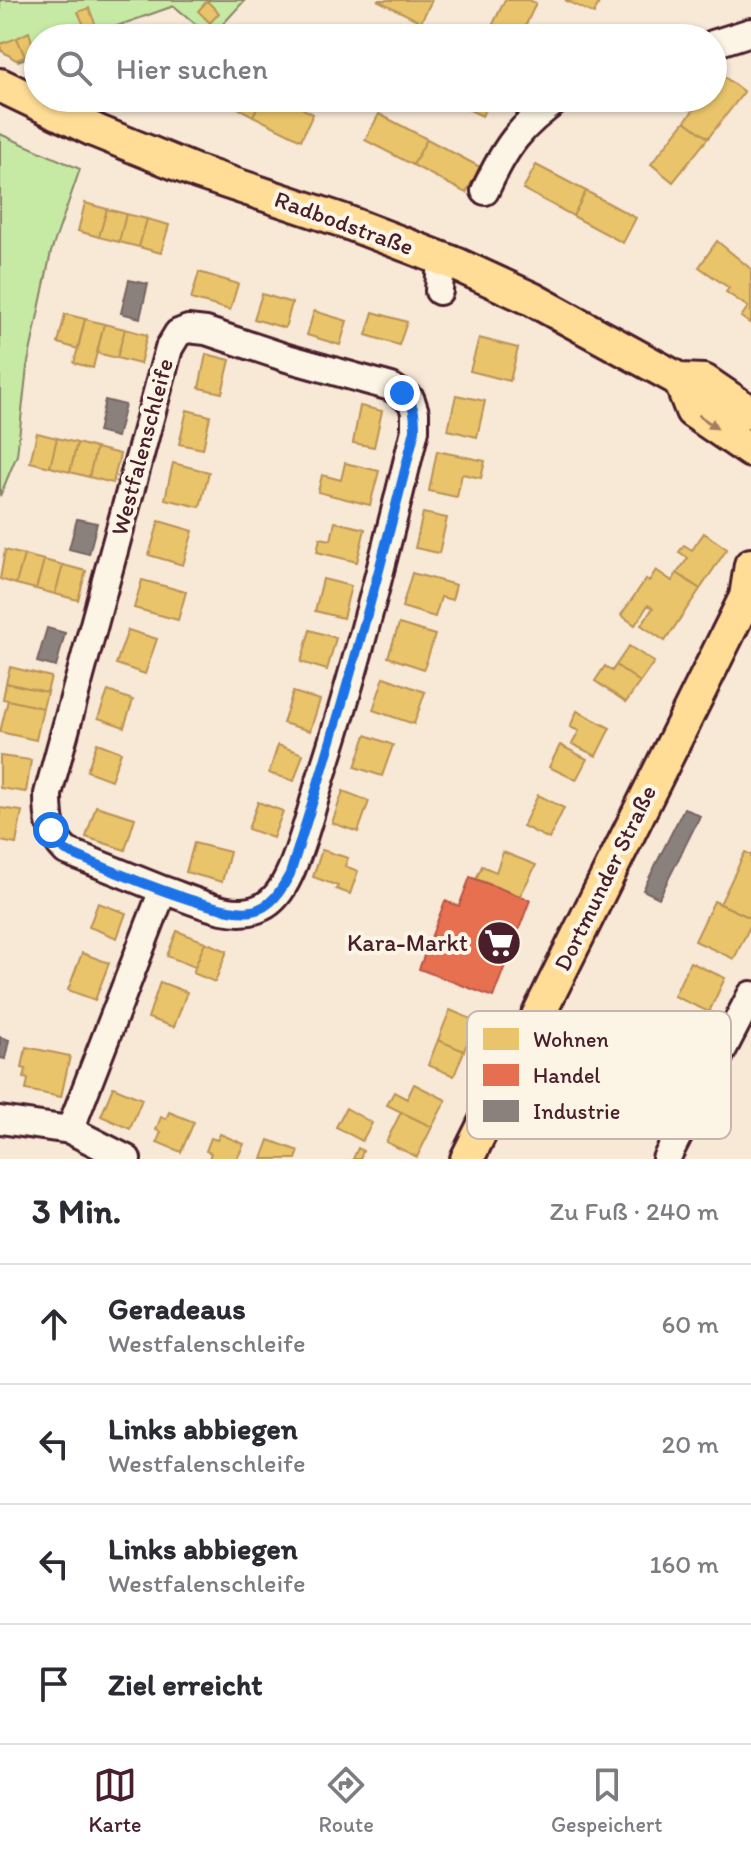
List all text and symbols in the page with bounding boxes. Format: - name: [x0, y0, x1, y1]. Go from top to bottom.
- search box: [24, 24, 727, 112]
- icon: search: [52, 46, 96, 90]
- text: Hier suchen: [116, 50, 268, 87]
- street label: Radbodstraße: [271, 184, 418, 261]
- street label: Westfalenschleife: [104, 355, 179, 539]
- route end: [384, 375, 420, 411]
- one-way arrow: [697, 414, 719, 429]
- street label: Dortmunder Straße: [547, 780, 662, 975]
- route start: [33, 812, 69, 848]
- supermarket icon: Kara-Markt: [475, 919, 523, 967]
- place label: Kara-Markt: [347, 928, 468, 957]
- legend: [467, 1011, 731, 1139]
- text: Wohnen: [533, 1026, 609, 1053]
- text: Handel: [533, 1062, 601, 1089]
- text: Industrie: [533, 1098, 620, 1125]
- text: 3 Min.: [32, 1191, 121, 1232]
- text: Zu Fuß · 240 m: [549, 1195, 719, 1227]
- text: Geradeaus: [108, 1290, 246, 1327]
- icon: ahead: [32, 1302, 76, 1346]
- text: 60 m: [662, 1308, 719, 1340]
- text: Westfalenschleife: [108, 1327, 305, 1359]
- text: Links abbiegen: [108, 1410, 298, 1447]
- icon: left: [32, 1422, 76, 1466]
- text: 20 m: [662, 1428, 719, 1460]
- text: Westfalenschleife: [108, 1447, 305, 1479]
- text: Links abbiegen: [108, 1530, 298, 1567]
- icon: left: [32, 1542, 76, 1586]
- text: 160 m: [649, 1548, 719, 1580]
- text: Westfalenschleife: [108, 1567, 305, 1599]
- icon: arrive: [32, 1662, 76, 1706]
- text: Ziel erreicht: [108, 1666, 263, 1703]
- tab: Karte: [89, 1763, 141, 1838]
- tab: Route: [319, 1763, 374, 1838]
- tab: Gespeichert: [551, 1763, 662, 1838]

